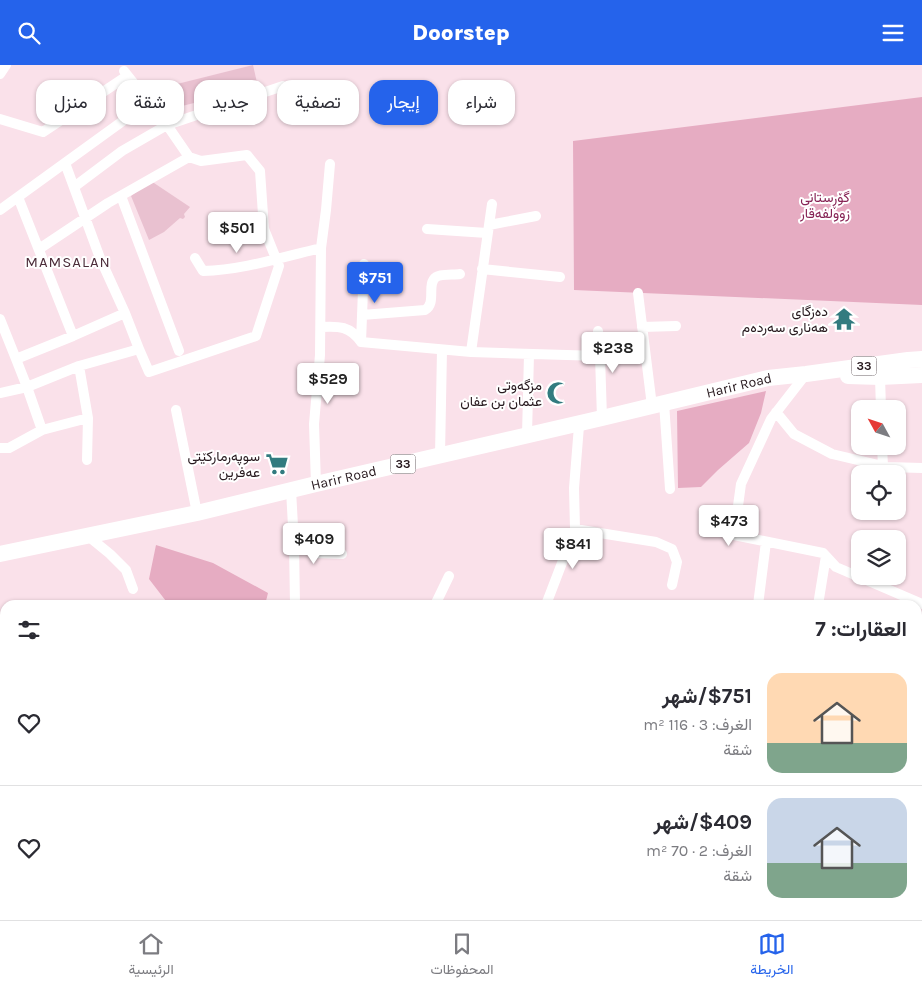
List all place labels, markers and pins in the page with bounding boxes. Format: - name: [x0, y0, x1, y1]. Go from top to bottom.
- pin: $501: [207, 211, 267, 254]
- pin: $751: [345, 261, 405, 304]
- place label: دەزگای هەناری سەردەم: [742, 303, 828, 336]
- temple icon: دەزگای هەناری سەردەم: [831, 306, 857, 332]
- pin: $238: [583, 331, 643, 374]
- pin: $529: [298, 363, 358, 405]
- place label: مزگەوتی عثمان بن عفان: [460, 377, 542, 410]
- mosque icon: مزگەوتی عثمان بن عفان: [545, 380, 571, 406]
- place label: سوپەرمارکێتی عەفرین: [187, 448, 260, 481]
- supermarket icon: سوپەرمارکێتی عەفرین: [264, 451, 290, 477]
- pin: $473: [699, 505, 759, 547]
- pin: $409: [284, 523, 344, 565]
- pin: $841: [543, 527, 603, 570]

